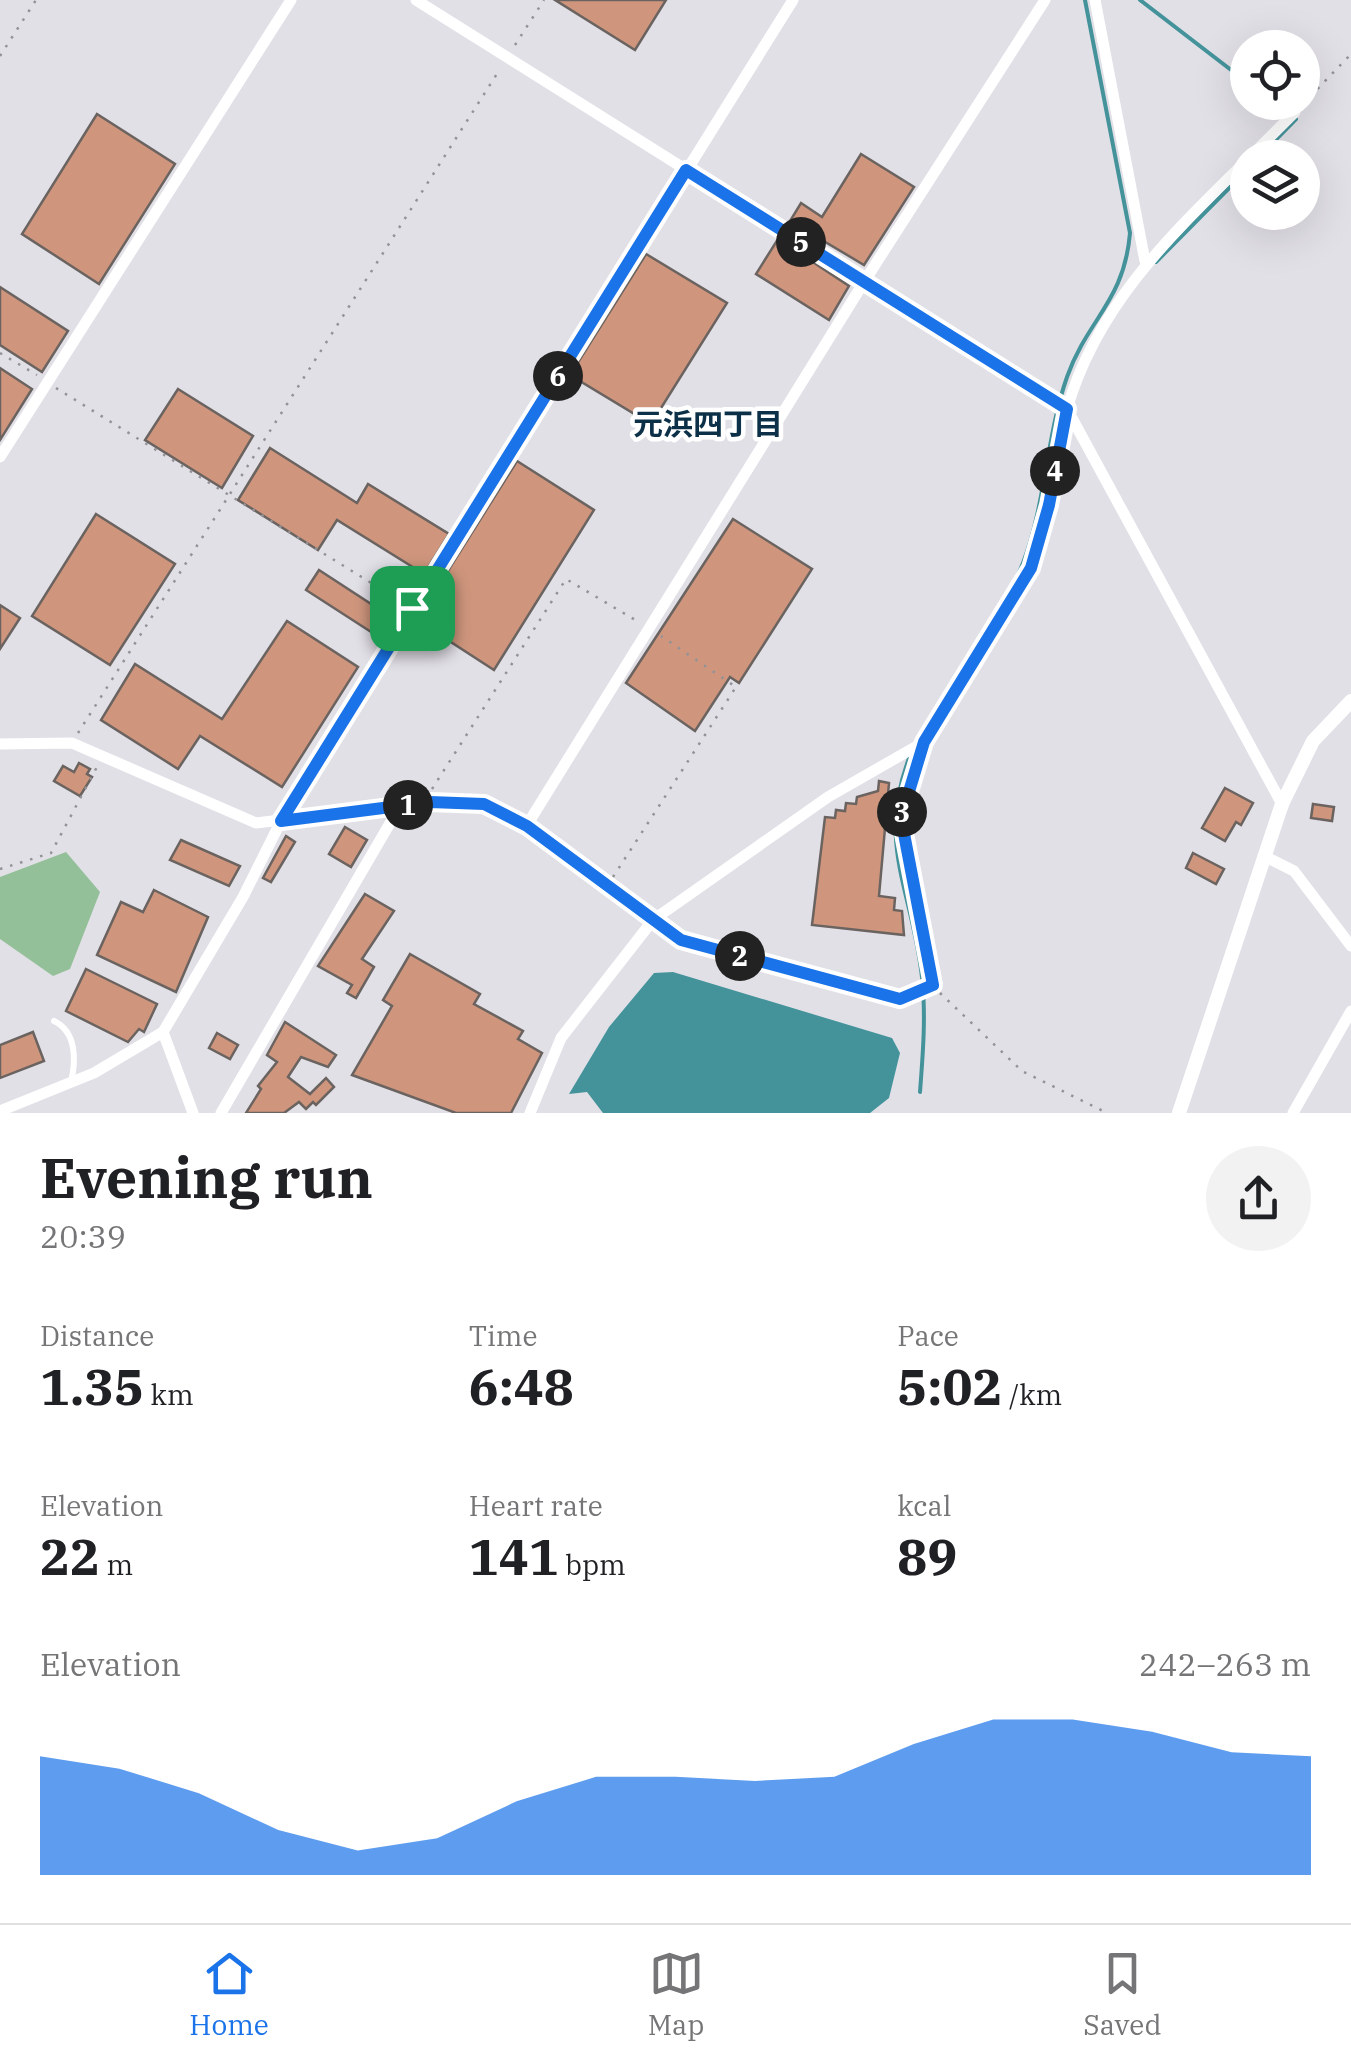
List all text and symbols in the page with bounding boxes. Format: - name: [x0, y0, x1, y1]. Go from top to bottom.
- map controls: [1230, 30, 1320, 230]
- button: locate: [1230, 30, 1320, 120]
- button: layers: [1230, 140, 1320, 230]
- pin: 5: [776, 217, 826, 267]
- text: 5: [793, 223, 809, 260]
- pin: 6: [533, 351, 583, 401]
- text: 6: [550, 357, 566, 394]
- district label: 元浜四丁目: [633, 404, 783, 443]
- pin: 4: [1030, 446, 1080, 496]
- text: 4: [1047, 452, 1063, 489]
- pin: [370, 566, 455, 651]
- icon: arrive: [385, 581, 440, 636]
- pin: 1: [383, 780, 433, 830]
- text: 1: [400, 786, 416, 823]
- pin: 3: [877, 787, 927, 837]
- text: 3: [894, 793, 910, 830]
- pin: 2: [715, 931, 765, 981]
- text: 2: [732, 937, 748, 974]
- text: Evening run: [40, 1142, 373, 1213]
- button: share: [1206, 1146, 1311, 1251]
- text: 20:39: [40, 1215, 126, 1257]
- text: Distance: [40, 1317, 154, 1354]
- text: Time: [469, 1317, 537, 1354]
- text: Pace: [897, 1317, 959, 1354]
- text: 1.35: [40, 1354, 144, 1419]
- text: 6:48: [469, 1354, 574, 1419]
- text: 5:02: [897, 1354, 1002, 1419]
- text: km: [144, 1376, 194, 1413]
- text: /km: [1002, 1376, 1062, 1413]
- text: Elevation: [40, 1487, 163, 1524]
- text: Heart rate: [469, 1487, 603, 1524]
- text: kcal: [897, 1487, 951, 1524]
- text: 22: [40, 1524, 100, 1589]
- text: 141: [469, 1524, 559, 1589]
- text: 89: [897, 1524, 957, 1589]
- text: m: [100, 1546, 133, 1583]
- text: bpm: [559, 1546, 626, 1583]
- text: Elevation: [40, 1643, 181, 1685]
- text: 242–263 m: [1139, 1643, 1311, 1685]
- tab: Home: [189, 1946, 269, 2043]
- tab: Map: [648, 1946, 705, 2043]
- tab: Saved: [1083, 1946, 1162, 2043]

